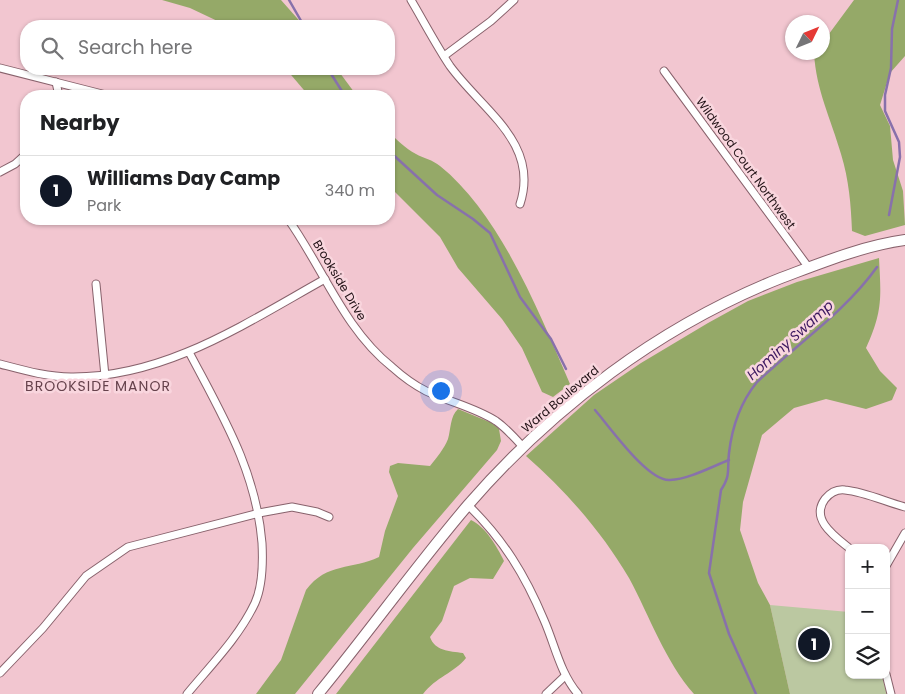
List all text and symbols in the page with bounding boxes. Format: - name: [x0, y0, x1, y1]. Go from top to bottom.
- north arrow: [785, 15, 830, 60]
- search box: [20, 20, 395, 75]
- icon: search: [38, 34, 66, 62]
- text: Search here: [78, 34, 192, 61]
- street label: Wildwood Court Northwest: [692, 93, 800, 233]
- text: Nearby: [40, 108, 120, 137]
- text: Williams Day Camp: [87, 165, 280, 192]
- text: 1: [53, 179, 59, 202]
- text: 340 m: [325, 179, 375, 202]
- text: Park: [87, 194, 121, 217]
- street label: Brookside Drive: [309, 236, 371, 324]
- water label: Hominy Swamp: [742, 296, 838, 384]
- street label: Ward Boulevard: [518, 362, 602, 436]
- district label: BROOKSIDE MANOR: [25, 376, 171, 396]
- your location: [428, 378, 454, 404]
- map controls: [845, 544, 890, 679]
- button: +: [845, 544, 890, 589]
- button: −: [845, 589, 890, 634]
- pin: 1: [798, 625, 830, 663]
- button: layers: [845, 634, 890, 679]

